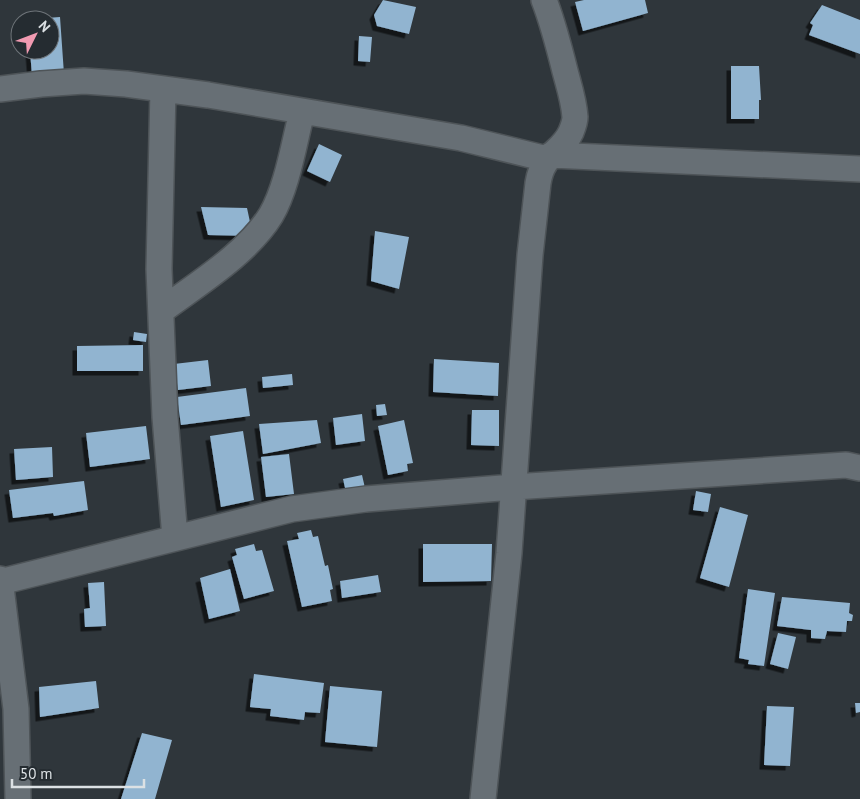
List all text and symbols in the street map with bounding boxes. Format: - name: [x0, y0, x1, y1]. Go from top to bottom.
- north arrow: [10, 10, 60, 60]
- text: N: [35, 17, 54, 36]
- scale bar: [12, 756, 145, 788]
- text: 50 m: [20, 764, 53, 783]

